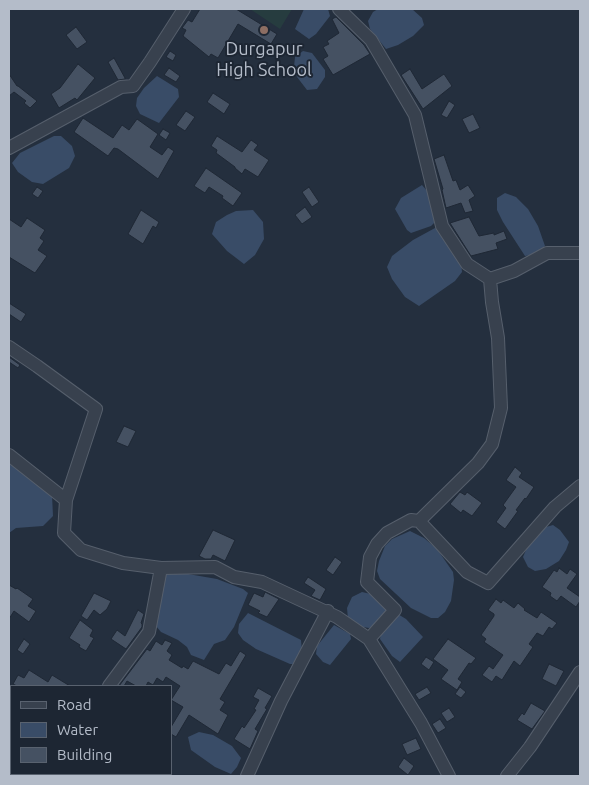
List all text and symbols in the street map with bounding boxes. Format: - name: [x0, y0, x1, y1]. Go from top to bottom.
- marker: Durgapur High School: [258, 24, 270, 36]
- place label: Durgapur High School: [216, 38, 312, 80]
- legend: [10, 685, 172, 775]
- text: Road: [57, 696, 92, 713]
- text: Water: [57, 721, 98, 738]
- text: Building: [57, 746, 112, 763]

